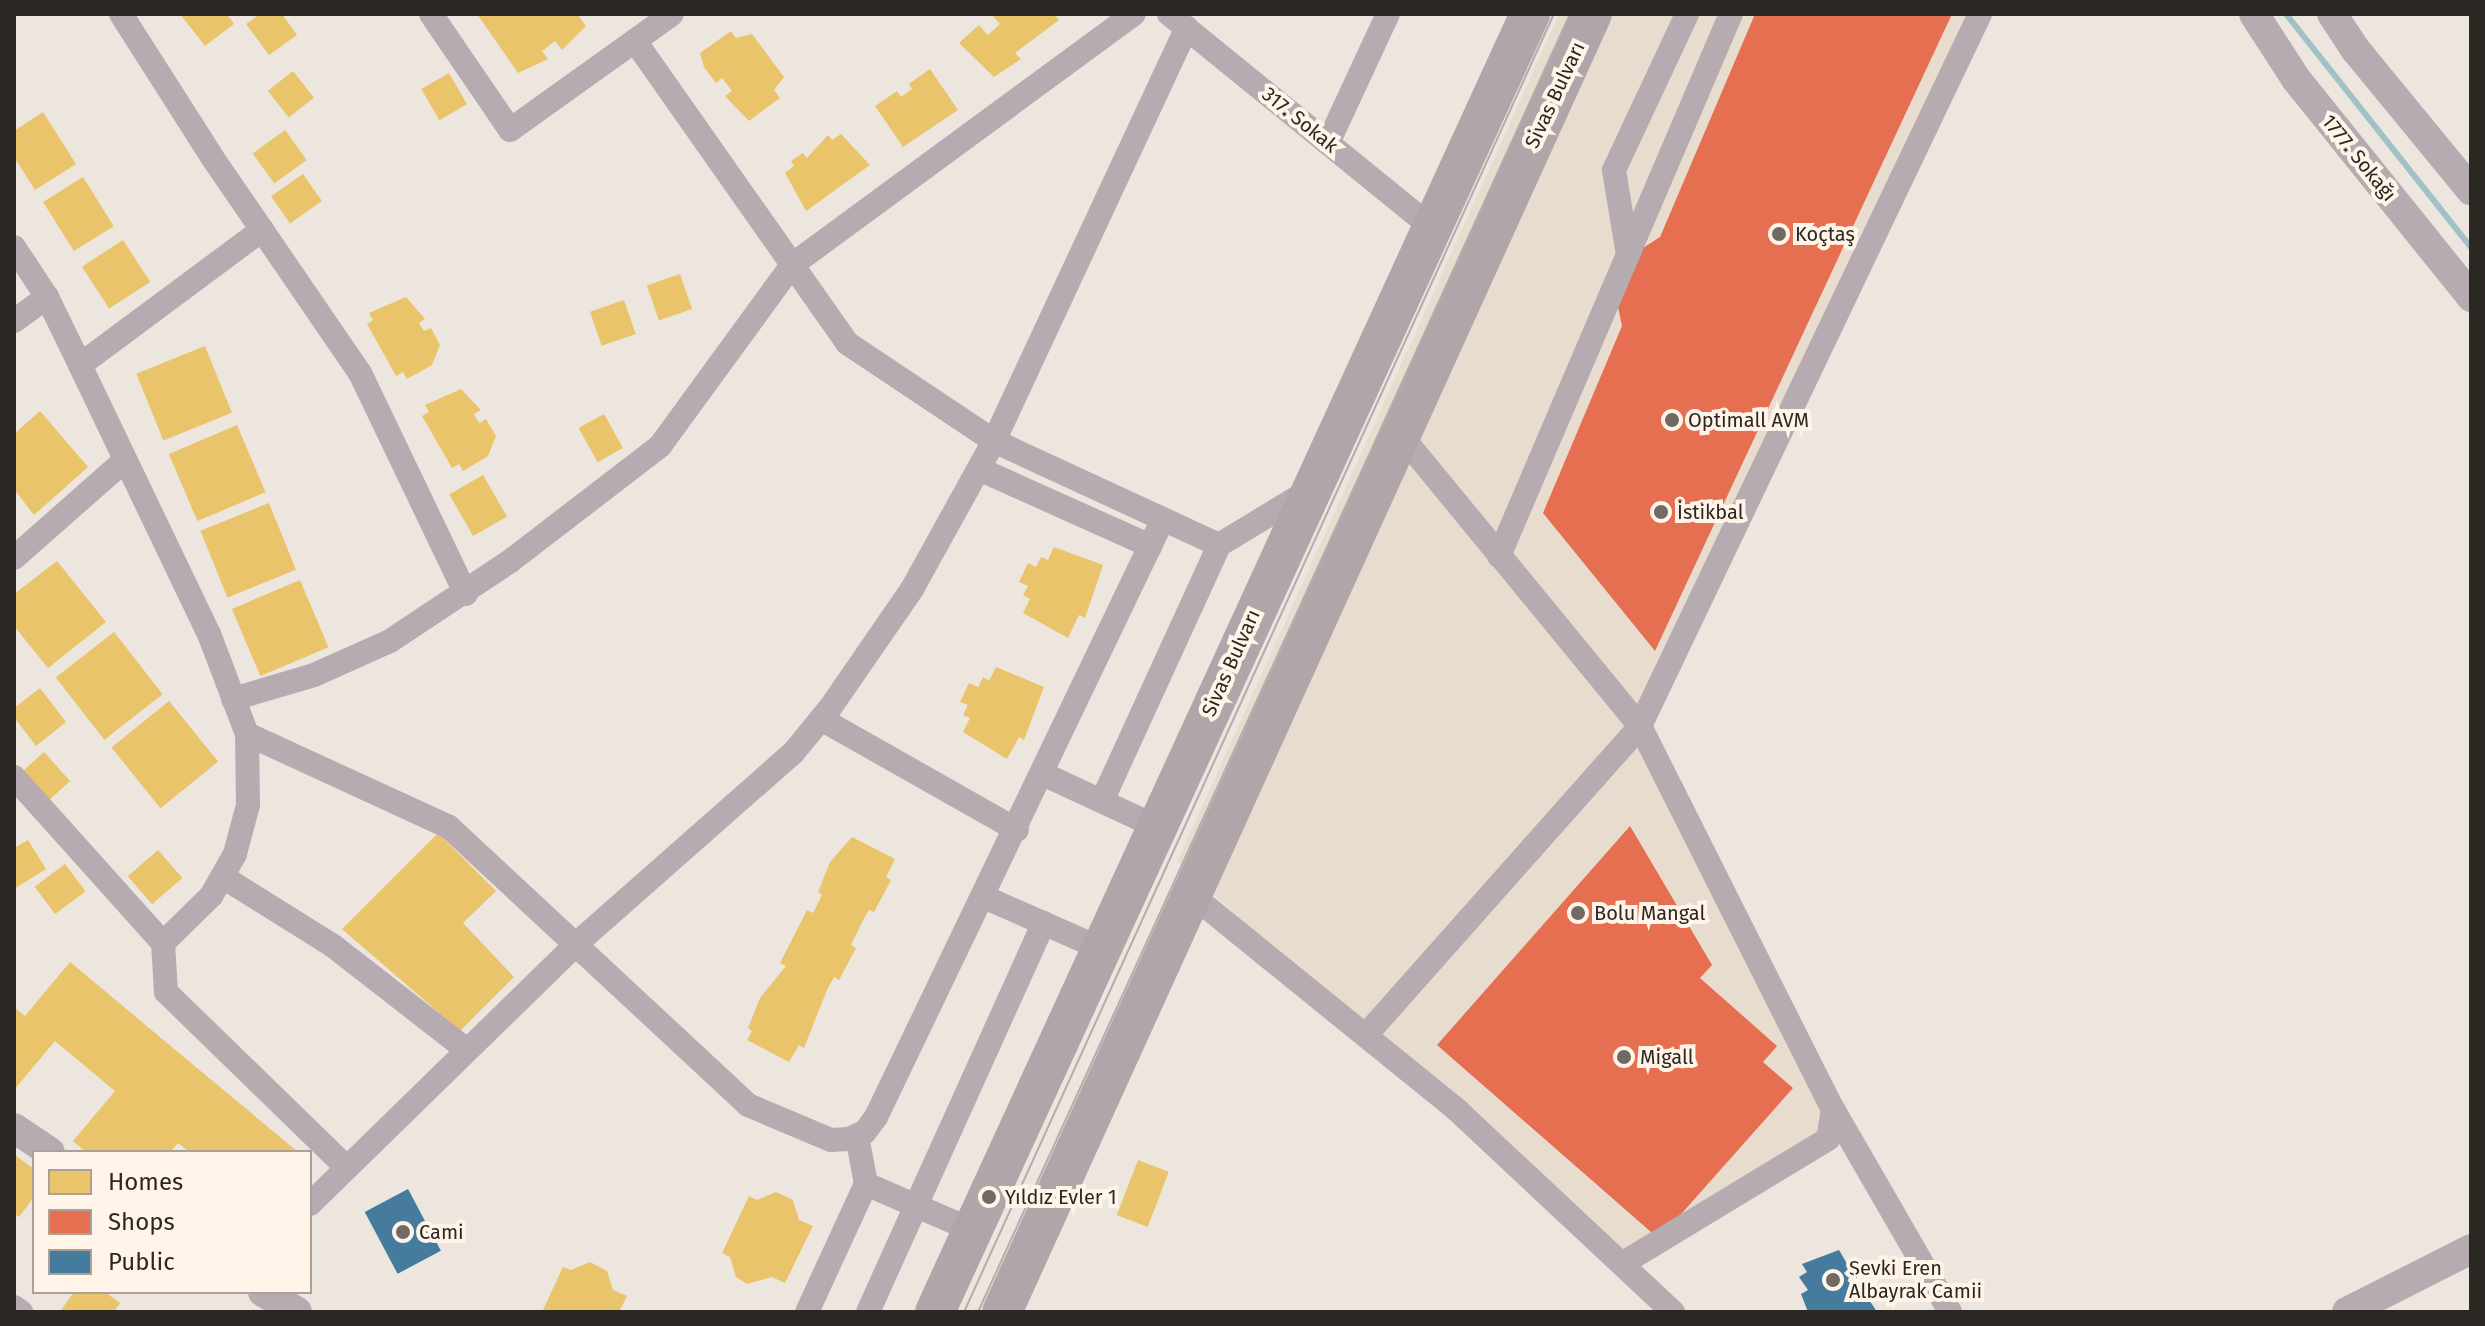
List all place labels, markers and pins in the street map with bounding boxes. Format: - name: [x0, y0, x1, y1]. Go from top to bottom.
- place label: Koçtaş: [1795, 222, 1855, 246]
- marker: Koçtaş: [1770, 225, 1788, 243]
- place label: Optimall AVM: [1688, 408, 1809, 432]
- marker: Optimall AVM: [1663, 411, 1681, 429]
- place label: İstikbal: [1677, 500, 1744, 524]
- marker: İstikbal: [1652, 503, 1670, 521]
- place label: Bolu Mangal: [1594, 901, 1705, 925]
- marker: Bolu Mangal: [1569, 904, 1587, 922]
- place label: Migall: [1640, 1045, 1694, 1069]
- marker: Migall: [1615, 1048, 1633, 1066]
- place label: Yıldız Evler 1: [1005, 1185, 1117, 1209]
- marker: Yıldız Evler 1: [980, 1188, 998, 1206]
- place label: Cami: [419, 1220, 464, 1244]
- marker: Cami: [394, 1223, 412, 1241]
- place label: Şevki Eren Albayrak Camii: [1849, 1256, 1982, 1303]
- marker: Şevki Eren Albayrak Camii: [1824, 1271, 1842, 1289]

